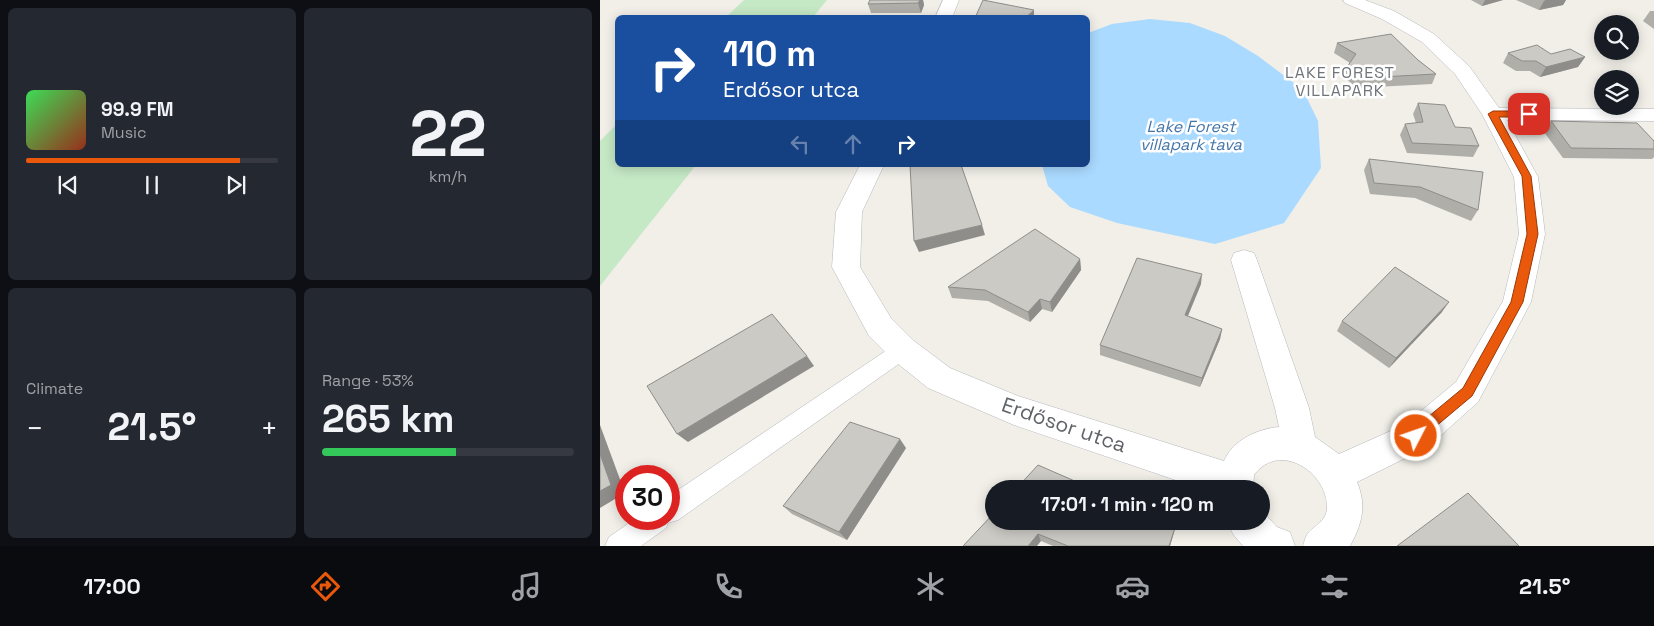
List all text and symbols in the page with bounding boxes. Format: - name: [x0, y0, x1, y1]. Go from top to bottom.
- map controls: [1594, 15, 1639, 115]
- button: search: [1594, 15, 1639, 60]
- text: 110 m: [723, 32, 816, 76]
- icon: right: [640, 35, 705, 100]
- district label: LAKE FOREST VILLAPARK: [1285, 62, 1395, 101]
- button: layers: [1594, 70, 1639, 115]
- text: Erdősor utca: [723, 75, 859, 103]
- text: 22: [409, 92, 487, 175]
- pin: [1508, 93, 1550, 135]
- text: 99.9 FM: [101, 97, 173, 122]
- icon: arrive: [1515, 100, 1543, 128]
- water label: Lake Forest villapark tava: [1140, 116, 1243, 155]
- text: Music: [101, 122, 147, 143]
- icon: left: [786, 130, 814, 158]
- icon: ahead: [839, 130, 867, 158]
- icon: right: [892, 130, 920, 158]
- text: km/h: [429, 166, 467, 187]
- icon: previous: [54, 171, 82, 199]
- icon: pause: [138, 171, 166, 199]
- icon: next: [222, 171, 250, 199]
- text: Range · 53%: [322, 370, 414, 391]
- text: Climate: [26, 378, 83, 399]
- street label: Erdősor utca: [998, 391, 1130, 458]
- text: 265 km: [322, 395, 454, 443]
- text: 21.5°: [108, 403, 196, 451]
- position arrow: [1389, 409, 1441, 461]
- text: −: [26, 410, 43, 446]
- text: +: [261, 410, 278, 446]
- speed limit sign: 30: [615, 465, 680, 530]
- text: 17:01 · 1 min · 120 m: [1041, 492, 1214, 517]
- icon: directions: [308, 569, 343, 604]
- icon: music: [509, 569, 544, 604]
- icon: phone: [711, 569, 746, 604]
- icon: climate: [913, 569, 948, 604]
- icon: car: [1115, 569, 1150, 604]
- icon: filters: [1317, 569, 1352, 604]
- text: 17:00: [83, 572, 141, 600]
- text: 21.5°: [1519, 572, 1570, 600]

